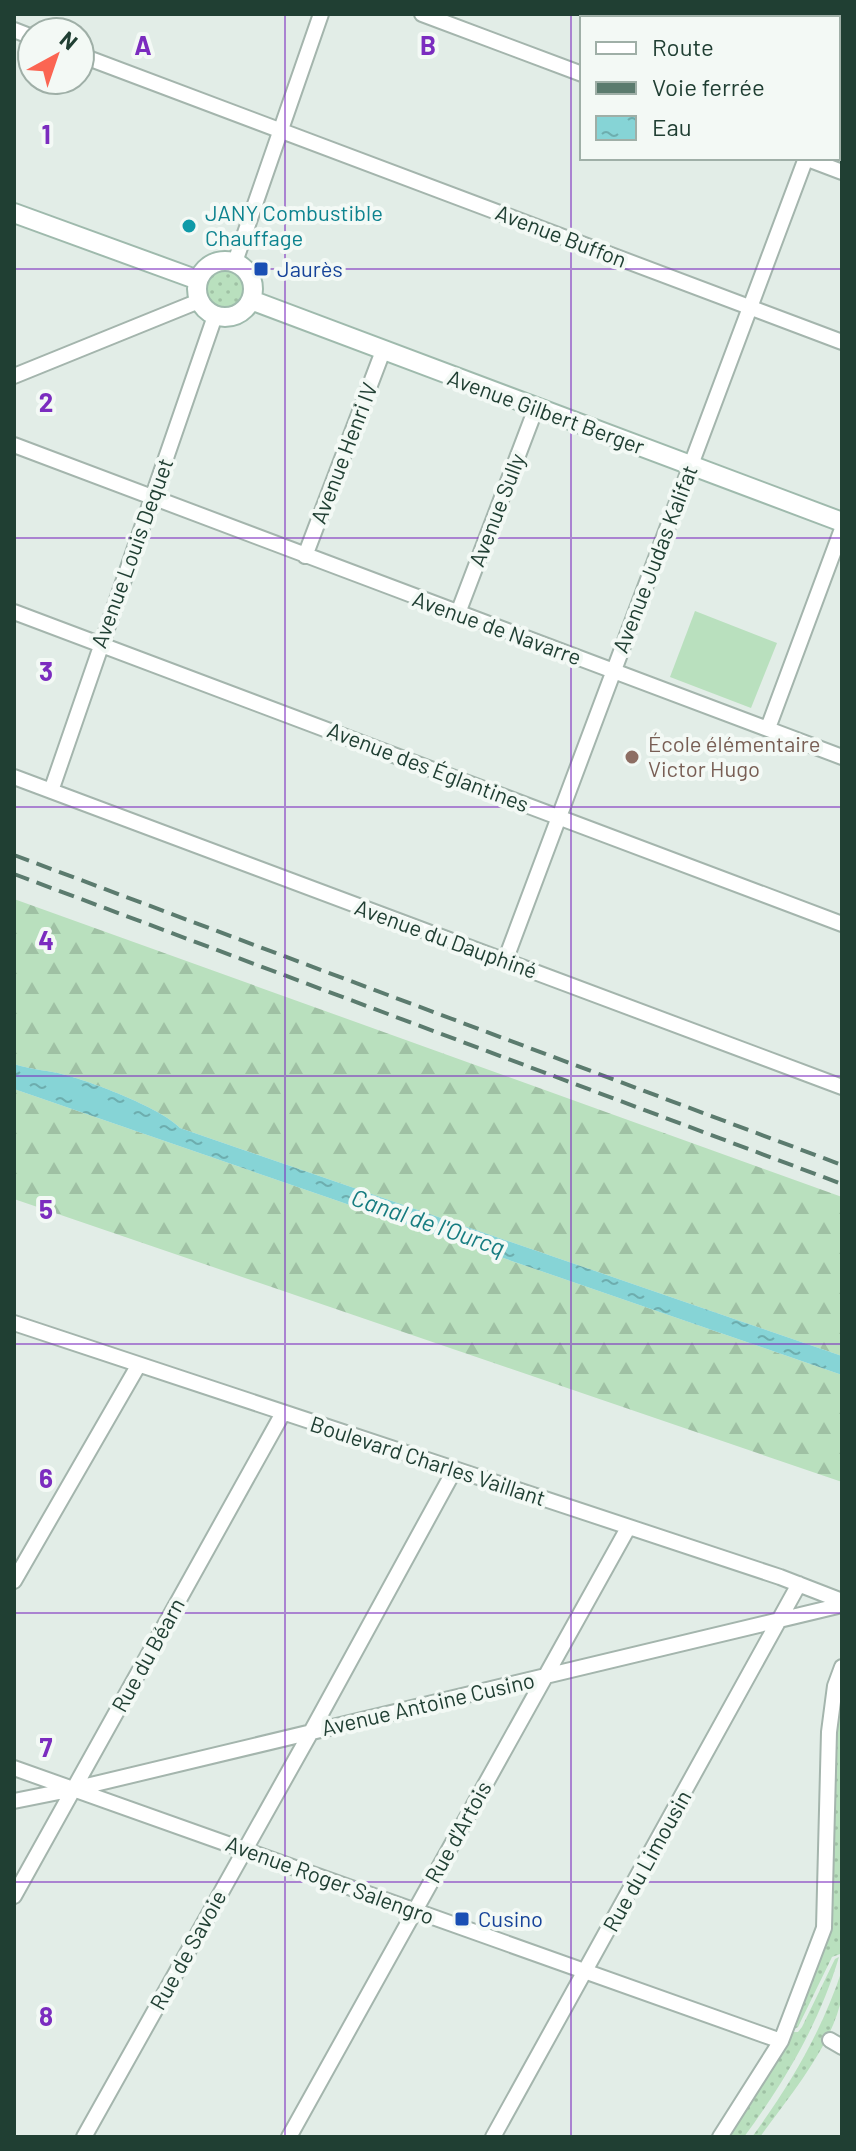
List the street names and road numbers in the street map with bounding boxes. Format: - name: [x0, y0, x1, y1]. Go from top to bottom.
- street label: Avenue Buffon: [492, 198, 630, 272]
- street label: Avenue Gilbert Berger: [444, 363, 648, 459]
- street label: Avenue Henri IV: [304, 378, 382, 527]
- street label: Avenue Sully: [463, 449, 530, 570]
- street label: Avenue Louis Dequet: [85, 454, 177, 651]
- street label: Avenue Judas Kalifat: [606, 461, 702, 656]
- street label: Avenue de Navarre: [409, 584, 585, 670]
- street label: Avenue des Églantines: [324, 716, 533, 816]
- street label: Avenue du Dauphiné: [352, 893, 541, 983]
- street label: Boulevard Charles Vaillant: [307, 1410, 549, 1510]
- street label: Rue du Béarn: [105, 1593, 189, 1716]
- street label: Avenue Antoine Cusino: [319, 1666, 537, 1740]
- street label: Rue d'Artois: [418, 1776, 496, 1887]
- street label: Rue du Limousin: [597, 1785, 696, 1936]
- street label: Avenue Roger Salengro: [223, 1829, 438, 1929]
- street label: Rue de Savoie: [144, 1885, 231, 2014]

